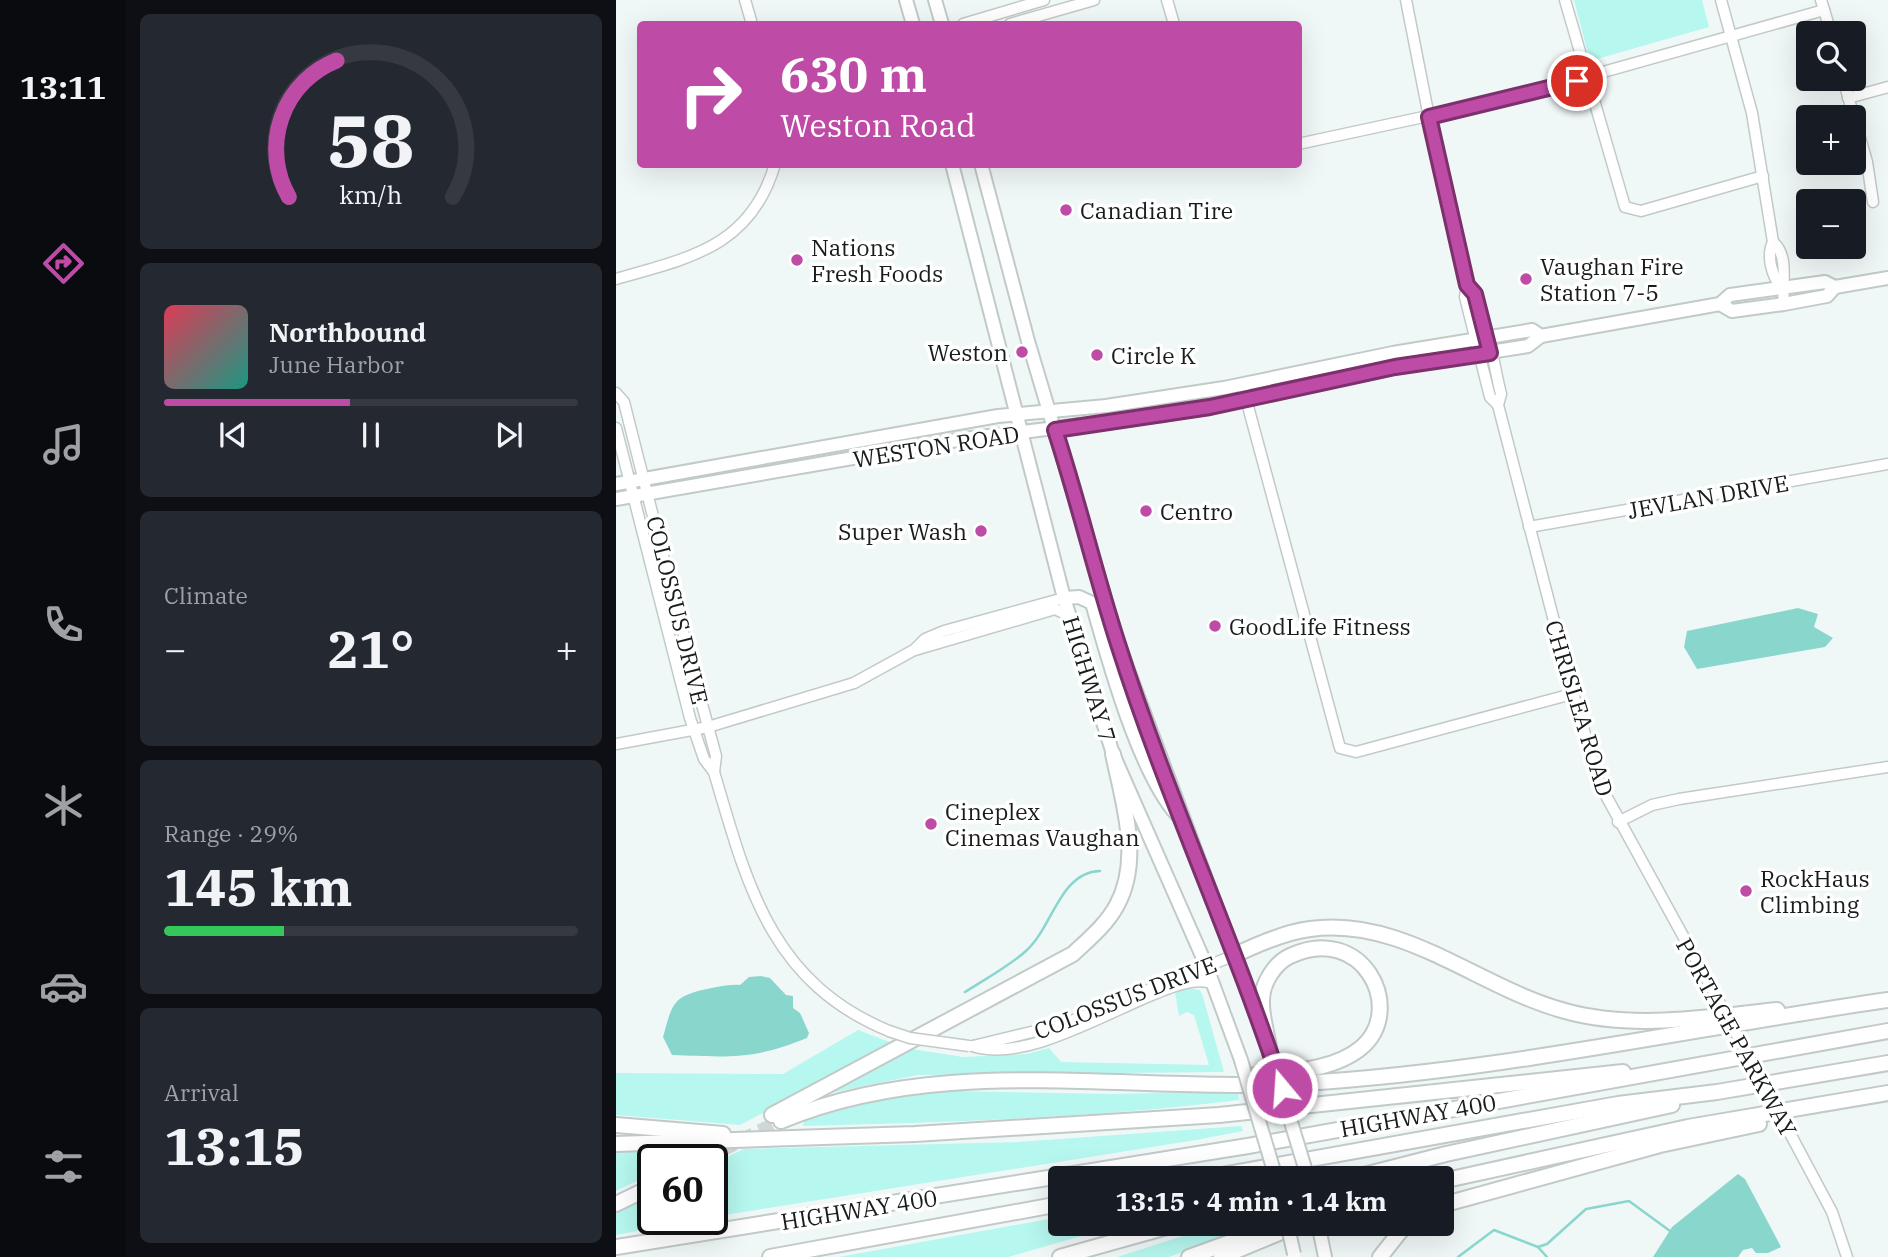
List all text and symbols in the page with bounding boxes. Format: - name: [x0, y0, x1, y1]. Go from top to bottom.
- map controls: [1796, 21, 1866, 259]
- button: search: [1796, 21, 1866, 91]
- text: 630 m: [780, 42, 927, 105]
- icon: right: [665, 49, 756, 140]
- pin: [1547, 51, 1607, 111]
- icon: arrive: [1558, 62, 1596, 100]
- text: 13:11: [20, 66, 106, 108]
- text: 58: [327, 93, 415, 188]
- text: Weston Road: [780, 104, 976, 146]
- button: +: [1796, 105, 1866, 175]
- text: km/h: [339, 178, 403, 211]
- button: −: [1796, 189, 1866, 259]
- place label: Canadian Tire: [1080, 195, 1233, 225]
- marker: Canadian Tire: [1058, 202, 1074, 218]
- place label: Nations Fresh Foods: [811, 232, 943, 288]
- icon: directions: [39, 239, 88, 288]
- place label: Vaughan Fire Station 7-5: [1540, 251, 1684, 307]
- marker: Nations Fresh Foods: [789, 252, 805, 268]
- marker: Vaughan Fire Station 7-5: [1518, 271, 1534, 287]
- text: Northbound: [269, 315, 426, 349]
- place label: Weston: [928, 337, 1008, 367]
- place label: Circle K: [1111, 340, 1196, 370]
- marker: Weston: [1014, 344, 1030, 360]
- marker: Circle K: [1089, 347, 1105, 363]
- text: June Harbor: [269, 349, 404, 379]
- icon: previous: [214, 416, 252, 454]
- icon: pause: [352, 416, 390, 454]
- icon: next: [490, 416, 528, 454]
- street label: WESTON ROAD: [851, 418, 1021, 474]
- icon: music: [39, 420, 88, 469]
- street label: JEVLAN DRIVE: [1625, 467, 1791, 525]
- place label: Centro: [1160, 496, 1233, 526]
- marker: Centro: [1138, 503, 1154, 519]
- street label: COLOSSUS DRIVE: [640, 513, 716, 707]
- place label: Super Wash: [838, 516, 967, 546]
- marker: Super Wash: [973, 523, 989, 539]
- text: Climate: [164, 580, 248, 610]
- icon: phone: [39, 600, 88, 649]
- place label: GoodLife Fitness: [1229, 611, 1411, 641]
- street label: HIGHWAY 7: [1057, 612, 1123, 746]
- text: 21°: [328, 615, 414, 682]
- street label: CHRISLEA ROAD: [1539, 616, 1621, 800]
- marker: GoodLife Fitness: [1207, 618, 1223, 634]
- text: −: [164, 624, 187, 673]
- text: +: [555, 624, 578, 673]
- icon: climate: [39, 781, 88, 830]
- place label: Cineplex Cinemas Vaughan: [945, 796, 1140, 852]
- marker: Cineplex Cinemas Vaughan: [923, 816, 939, 832]
- text: Range · 29%: [164, 818, 298, 848]
- text: 145 km: [164, 853, 353, 920]
- place label: RockHaus Climbing: [1760, 863, 1870, 919]
- marker: RockHaus Climbing: [1738, 883, 1754, 899]
- street label: PORTAGE PARKWAY: [1670, 932, 1804, 1142]
- street label: COLOSSUS DRIVE: [1029, 948, 1221, 1046]
- icon: car: [39, 962, 88, 1011]
- position arrow: [1245, 1051, 1319, 1125]
- text: Arrival: [164, 1077, 239, 1107]
- street label: HIGHWAY 400: [1338, 1087, 1498, 1143]
- text: 13:15: [164, 1112, 305, 1179]
- icon: filters: [39, 1142, 88, 1191]
- speed limit sign: 60: [637, 1144, 728, 1235]
- street label: HIGHWAY 400: [779, 1182, 939, 1236]
- text: 13:15 · 4 min · 1.4 km: [1115, 1184, 1387, 1218]

